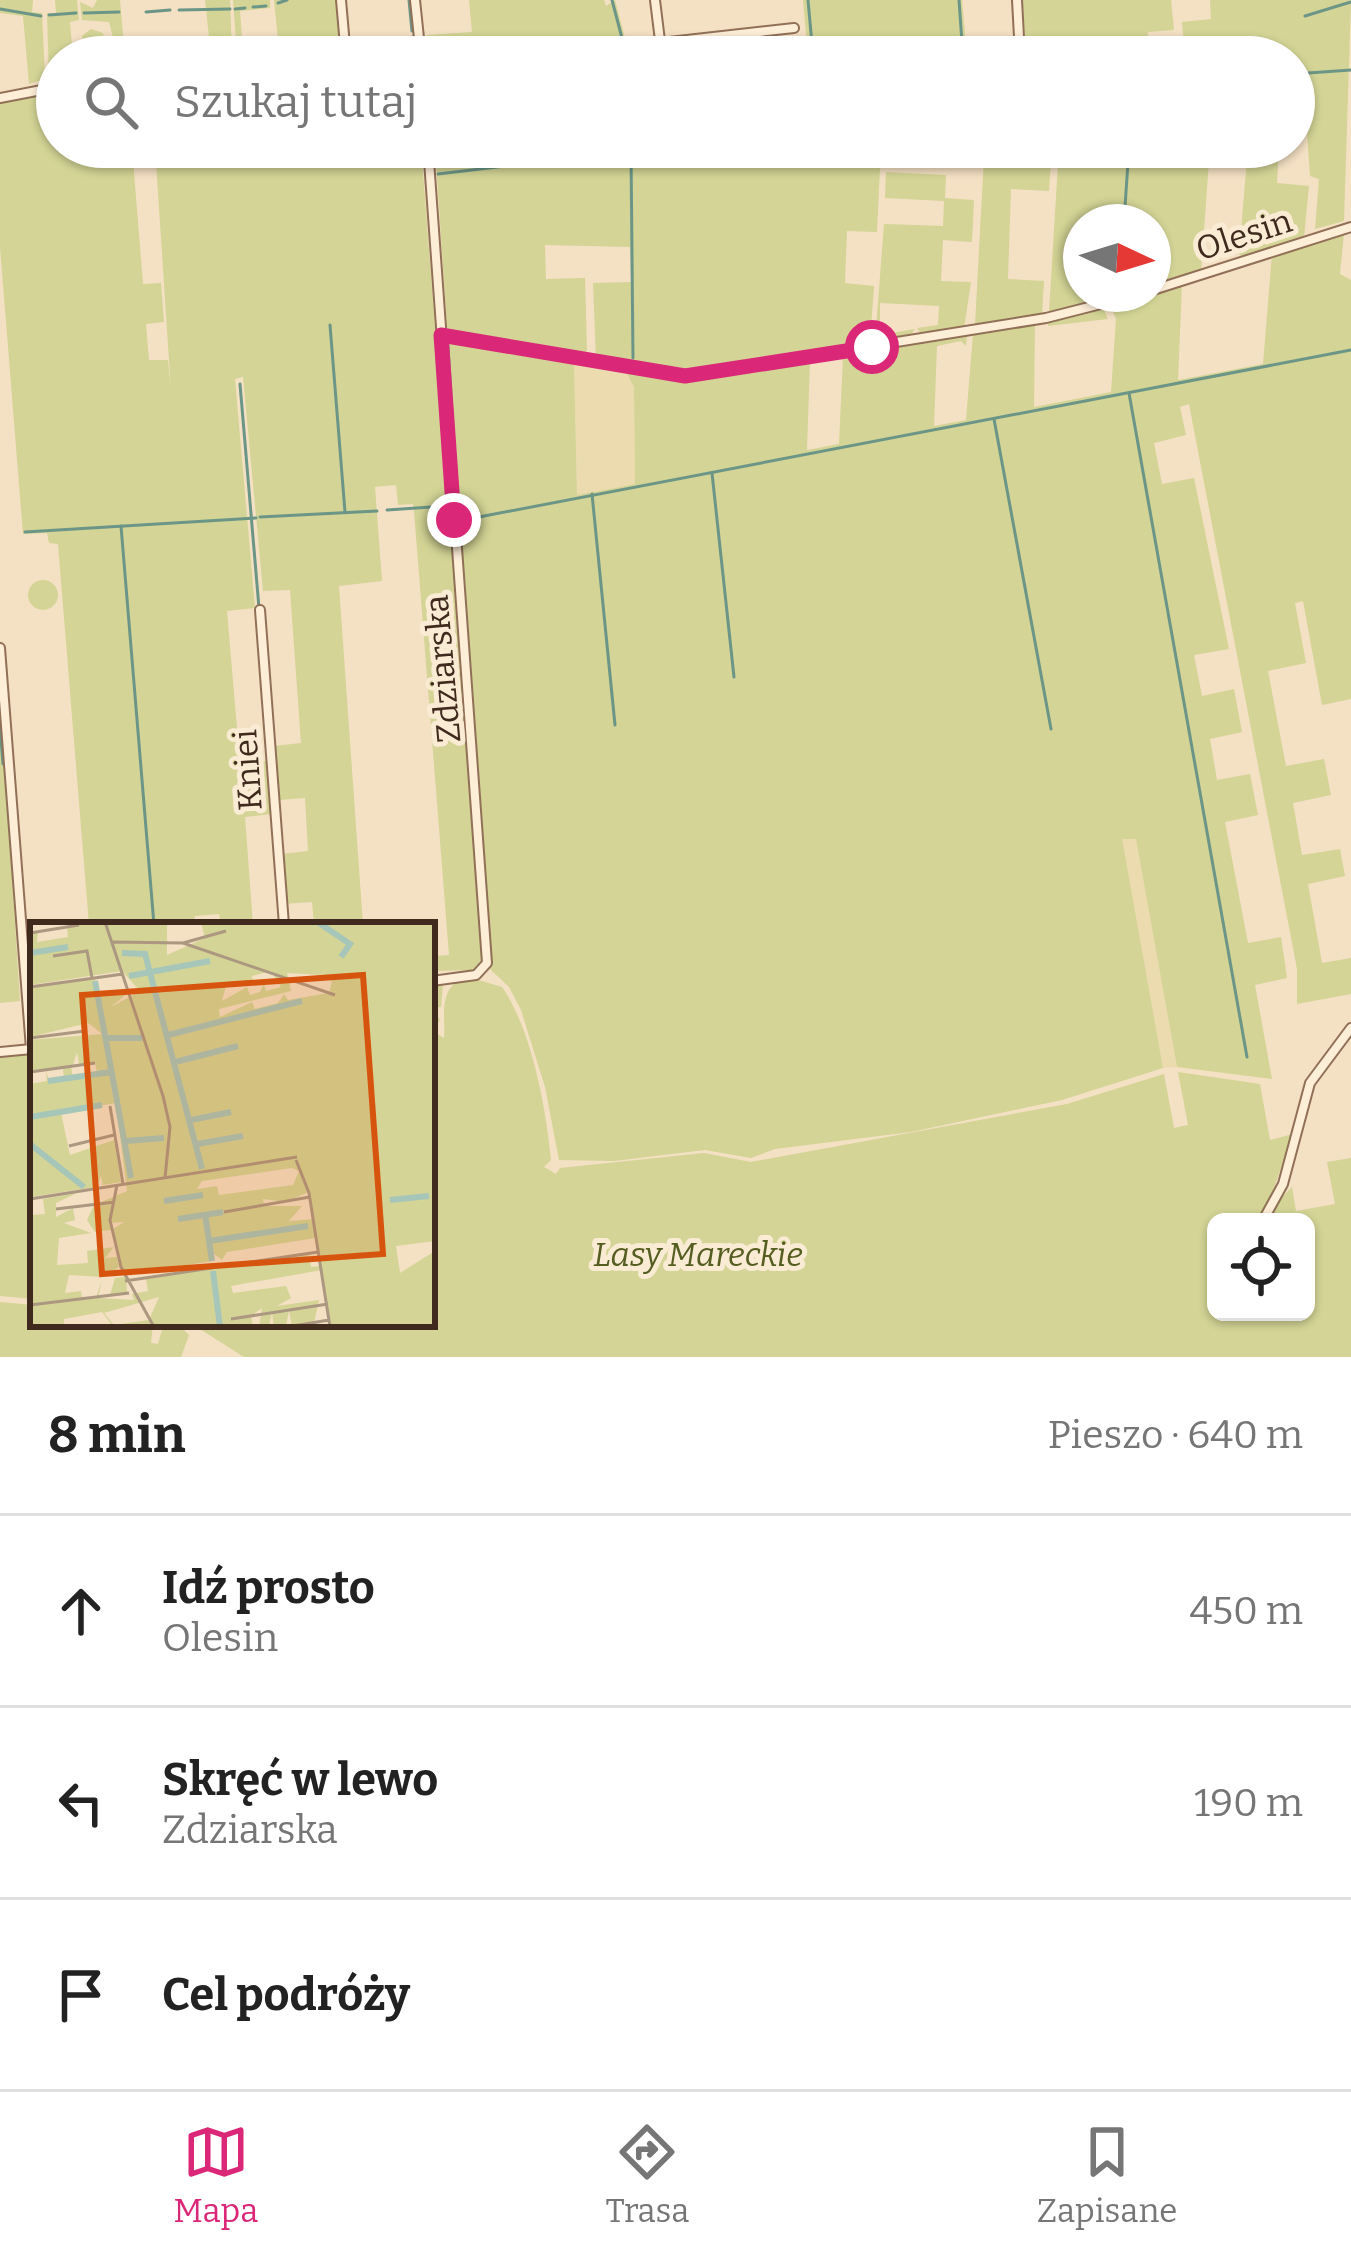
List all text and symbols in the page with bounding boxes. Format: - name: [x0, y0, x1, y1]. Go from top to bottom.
- search box: [36, 36, 1315, 168]
- icon: search: [78, 69, 144, 135]
- text: Szukaj tutaj: [174, 75, 417, 129]
- street label: Olesin: [1191, 201, 1297, 269]
- north arrow: [1063, 204, 1171, 312]
- route start: [845, 320, 899, 374]
- route end: [427, 493, 481, 547]
- street label: Zdziarska: [417, 593, 469, 745]
- street label: Kniei: [225, 728, 271, 812]
- inset map: [30, 922, 435, 1327]
- map controls: [1207, 1213, 1315, 1321]
- button: locate: [1207, 1213, 1315, 1321]
- park label: Lasy Mareckie: [593, 1235, 803, 1275]
- text: 8 min: [48, 1404, 186, 1466]
- text: Pieszo · 640 m: [1048, 1412, 1303, 1458]
- text: Idź prosto: [162, 1561, 375, 1615]
- icon: ahead: [48, 1578, 114, 1644]
- text: 450 m: [1189, 1588, 1303, 1634]
- text: Olesin: [162, 1615, 278, 1661]
- text: Skręć w lewo: [162, 1753, 438, 1807]
- icon: left: [48, 1770, 114, 1836]
- text: 190 m: [1194, 1780, 1303, 1826]
- text: Zdziarska: [162, 1807, 338, 1853]
- icon: arrive: [48, 1962, 114, 2028]
- text: Cel podróży: [162, 1968, 410, 2022]
- tab: Mapa: [174, 2119, 258, 2231]
- tab: Trasa: [605, 2119, 689, 2231]
- tab: Zapisane: [1037, 2119, 1177, 2231]

